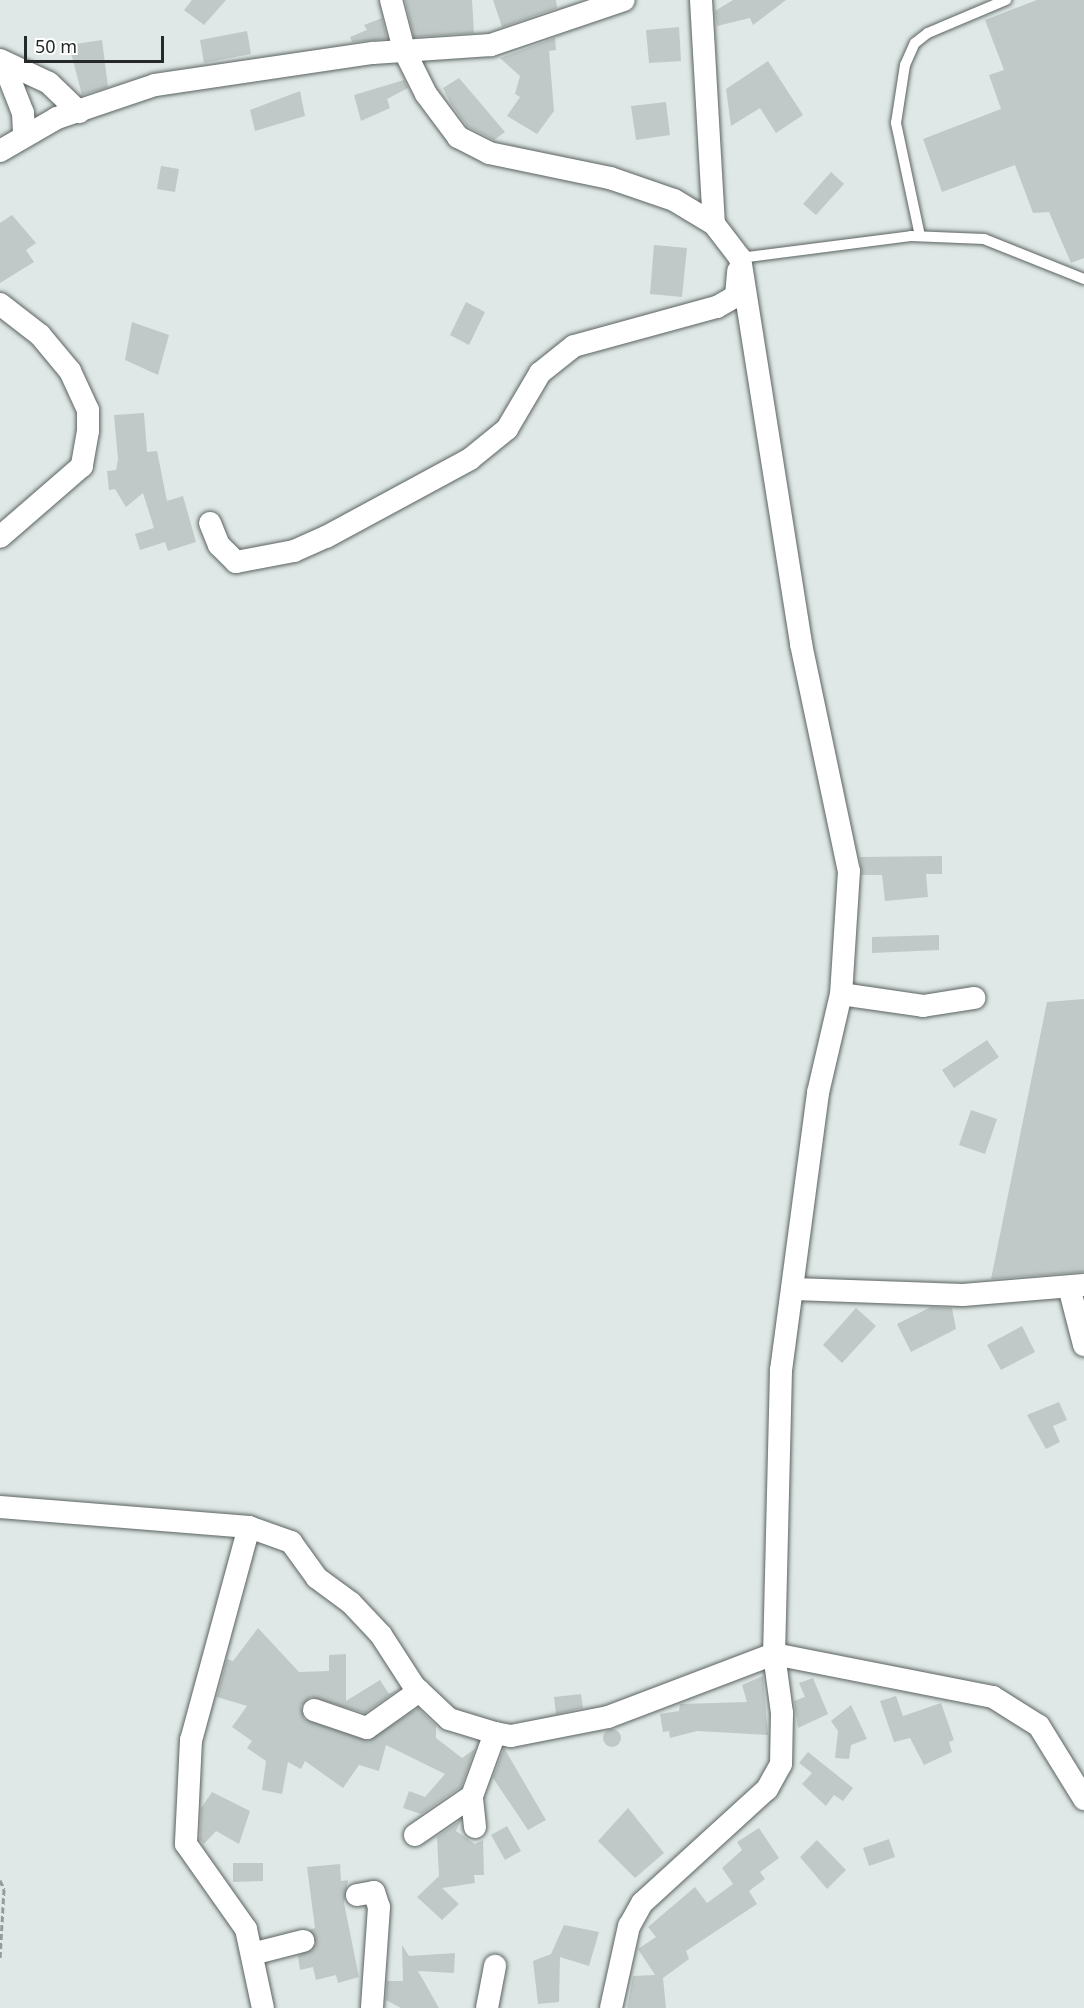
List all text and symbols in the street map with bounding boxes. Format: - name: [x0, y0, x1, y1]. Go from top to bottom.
- scale bar: [27, 24, 166, 62]
- text: 50 m: [35, 34, 77, 58]

